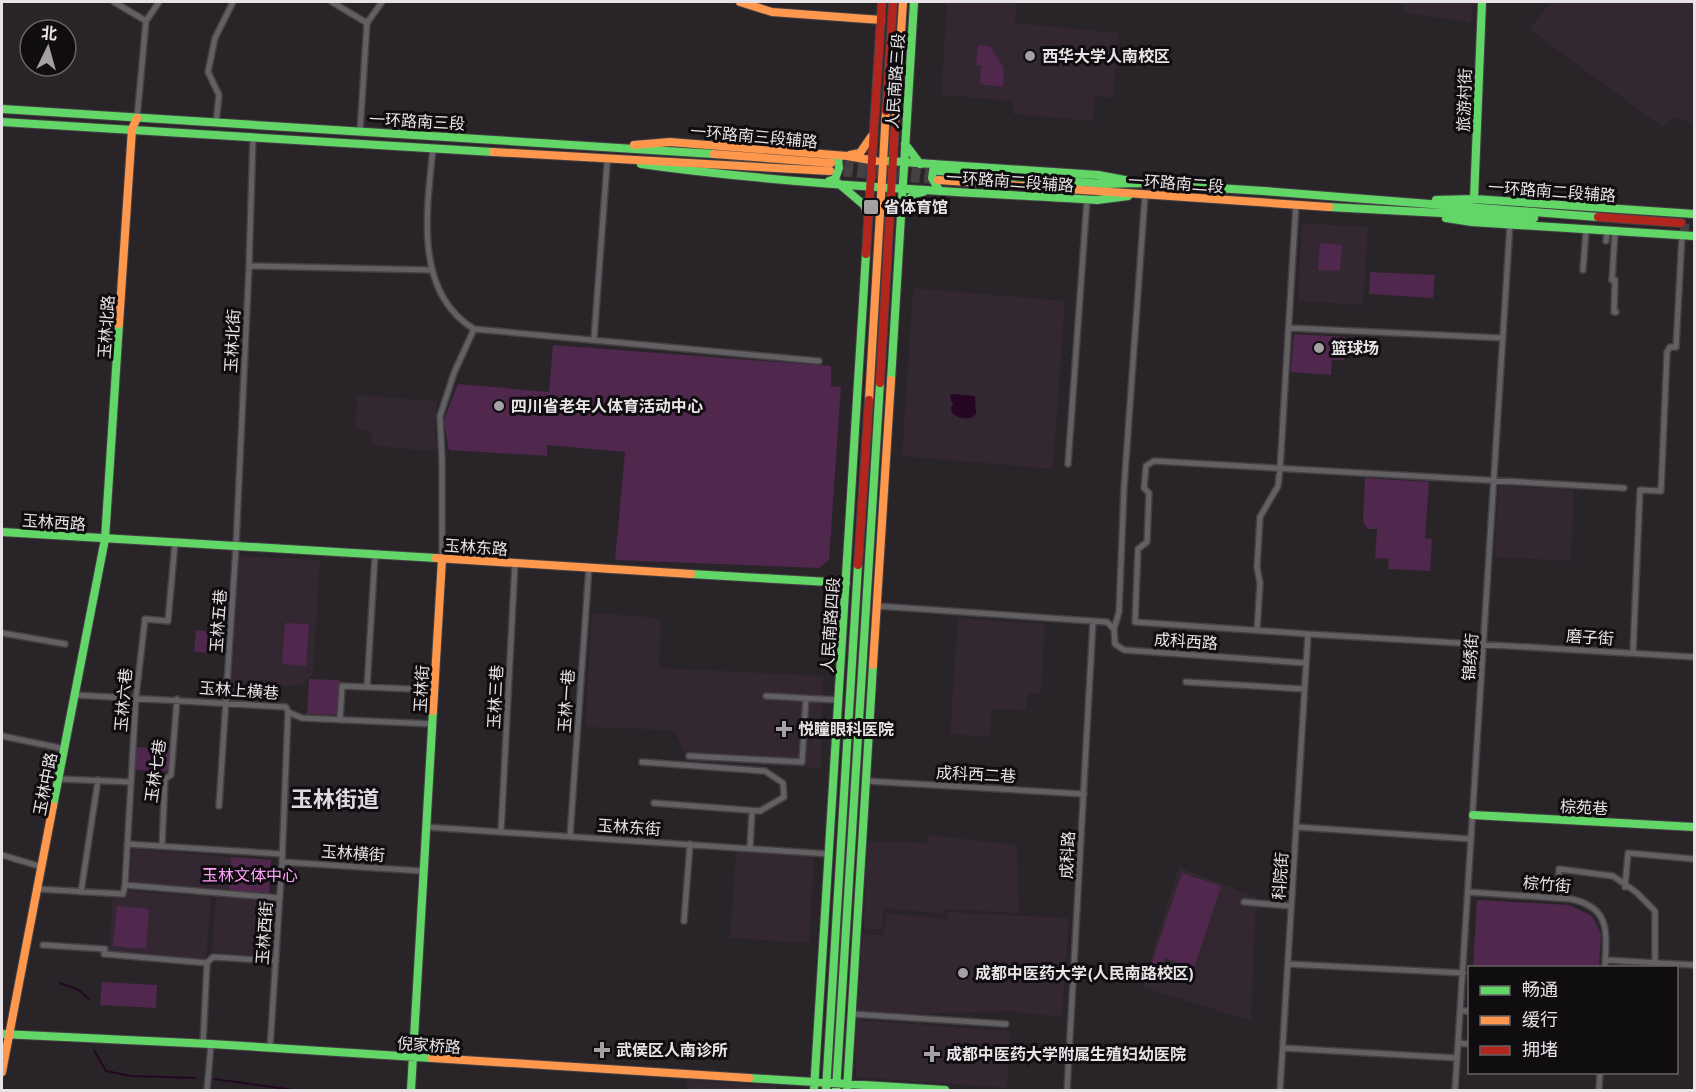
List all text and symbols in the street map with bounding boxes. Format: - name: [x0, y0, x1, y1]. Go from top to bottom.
- north arrow: [18, 18, 78, 78]
- text: 北: [40, 22, 58, 44]
- street label: 人民南路三段: [882, 32, 908, 130]
- place label: 西华大学人南校区: [1042, 46, 1170, 66]
- marker: 西华大学人南校区: [1023, 49, 1037, 63]
- street label: 旅游村街: [1453, 68, 1475, 132]
- street label: 一环路南三段: [369, 109, 465, 133]
- street label: 一环路南三段辅路: [689, 120, 819, 152]
- street label: 一环路南二段辅路: [945, 167, 1075, 195]
- street label: 一环路南二段: [1127, 170, 1225, 196]
- street label: 一环路南二段辅路: [1487, 177, 1617, 205]
- place label: 省体育馆: [884, 197, 948, 217]
- marker: 省体育馆: [862, 198, 880, 216]
- street label: 玉林北路: [94, 294, 118, 360]
- street label: 玉林北街: [220, 309, 244, 373]
- place label: 篮球场: [1331, 338, 1379, 358]
- marker: 篮球场: [1312, 341, 1326, 355]
- place label: 四川省老年人体育活动中心: [511, 396, 703, 416]
- marker: 四川省老年人体育活动中心: [492, 399, 506, 413]
- street label: 玉林西路: [21, 510, 87, 534]
- street label: 玉林东路: [443, 535, 509, 559]
- street label: 人民南路四段: [817, 576, 843, 674]
- street label: 玉林五巷: [206, 588, 230, 654]
- street label: 磨子街: [1565, 625, 1615, 649]
- street label: 成科西路: [1153, 629, 1219, 653]
- street label: 锦绣街: [1458, 632, 1482, 682]
- street label: 玉林街: [410, 665, 432, 713]
- street label: 玉林三巷: [483, 665, 507, 729]
- street label: 玉林六巷: [110, 667, 136, 733]
- street label: 玉林一巷: [554, 668, 578, 734]
- street label: 玉林上横巷: [198, 677, 280, 703]
- place label: 悦瞳眼科医院: [798, 719, 894, 739]
- marker: 悦瞳眼科医院: [775, 720, 793, 738]
- street label: 玉林七巷: [141, 738, 169, 804]
- street label: 玉林中路: [29, 751, 61, 817]
- street label: 成科西二巷: [936, 762, 1016, 786]
- district label: 玉林街道: [291, 785, 379, 813]
- street label: 棕苑巷: [1560, 796, 1608, 818]
- street label: 玉林东街: [596, 815, 662, 839]
- street label: 成科路: [1056, 831, 1078, 879]
- street label: 玉林横街: [320, 841, 386, 865]
- street label: 科院街: [1268, 851, 1292, 901]
- park label: 玉林文体中心: [202, 865, 298, 885]
- street label: 棕竹街: [1522, 872, 1572, 896]
- street label: 玉林西街: [252, 900, 276, 966]
- place label: 成都中医药大学(人民南路校区): [975, 963, 1194, 983]
- marker: 成都中医药大学(人民南路校区): [956, 966, 970, 980]
- legend: [1468, 966, 1678, 1074]
- text: 畅通: [1522, 978, 1558, 1001]
- text: 缓行: [1522, 1008, 1558, 1031]
- street label: 倪家桥路: [396, 1033, 462, 1057]
- text: 拥堵: [1522, 1038, 1558, 1061]
- place label: 武侯区人南诊所: [616, 1040, 728, 1060]
- marker: 武侯区人南诊所: [593, 1041, 611, 1059]
- place label: 成都中医药大学附属生殖妇幼医院: [946, 1044, 1186, 1064]
- marker: 成都中医药大学附属生殖妇幼医院: [923, 1045, 941, 1063]

